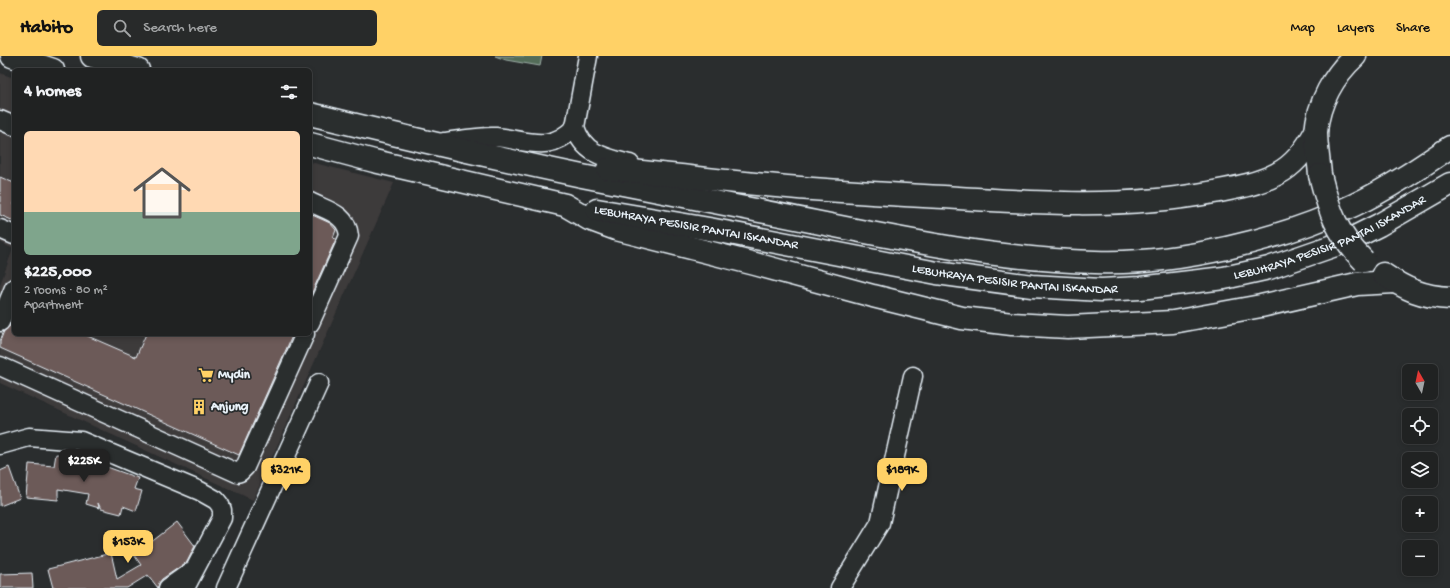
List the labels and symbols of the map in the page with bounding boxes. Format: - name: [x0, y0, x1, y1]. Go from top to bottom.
- street label: LEBUHRAYA PESISIR PANTAI ISKANDAR: [1232, 192, 1429, 283]
- street label: LEBUHRAYA PESISIR PANTAI ISKANDAR: [593, 203, 800, 254]
- street label: LEBUHRAYA PESISIR PANTAI ISKANDAR: [911, 261, 1119, 298]
- north arrow: [1402, 364, 1438, 400]
- supermarket icon: Mydin: [197, 366, 215, 384]
- place label: Mydin: [218, 368, 251, 383]
- building icon: Anjung: [190, 398, 208, 416]
- place label: Anjung: [210, 400, 249, 415]
- pin: $225K: [56, 449, 112, 483]
- pin: $321K: [258, 458, 314, 492]
- pin: $189K: [874, 458, 930, 492]
- pin: $153K: [100, 530, 156, 564]

